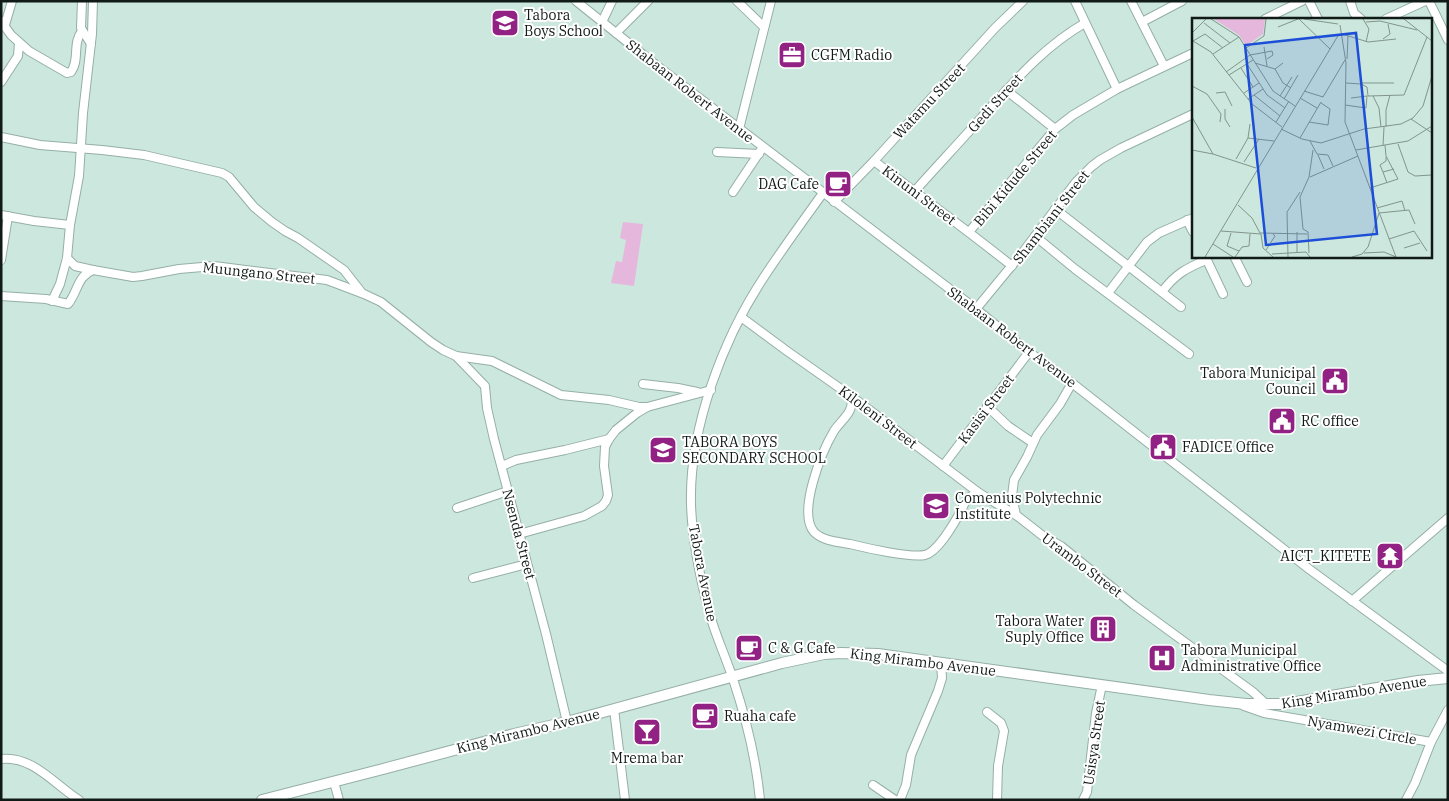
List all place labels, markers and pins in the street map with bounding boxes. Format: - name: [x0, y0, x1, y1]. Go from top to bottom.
- place label: Tabora Boys School: [524, 6, 603, 40]
- school or university icon: Tabora Boys School: [490, 8, 520, 38]
- office icon: CGFM Radio: [777, 40, 807, 70]
- place label: CGFM Radio: [811, 46, 892, 64]
- cafe icon: DAG Cafe: [823, 169, 853, 199]
- place label: DAG Cafe: [758, 175, 819, 193]
- place label: Tabora Municipal Council: [1200, 364, 1316, 398]
- public building icon: Tabora Municipal Council: [1320, 366, 1350, 396]
- public building icon: RC office: [1267, 406, 1297, 436]
- place label: RC office: [1301, 412, 1359, 430]
- public building icon: FADICE Office: [1148, 432, 1178, 462]
- place label: TABORA BOYS SECONDARY SCHOOL: [682, 433, 826, 467]
- school or university icon: TABORA BOYS SECONDARY SCHOOL: [648, 435, 678, 465]
- place label: FADICE Office: [1182, 438, 1274, 456]
- place label: Comenius Polytechnic Institute: [955, 489, 1102, 523]
- school or university icon: Comenius Polytechnic Institute: [921, 491, 951, 521]
- temple icon: AICT_KITETE: [1375, 541, 1405, 571]
- place label: AICT_KITETE: [1280, 547, 1371, 565]
- place label: Tabora Water Suply Office: [996, 612, 1085, 646]
- building icon: Tabora Water Suply Office: [1088, 614, 1118, 644]
- cafe icon: C & G Cafe: [734, 633, 764, 663]
- place label: C & G Cafe: [768, 639, 836, 657]
- place label: Tabora Municipal Administrative Office: [1181, 641, 1321, 675]
- hospital icon: Tabora Municipal Administrative Office: [1147, 643, 1177, 673]
- cafe icon: Ruaha cafe: [690, 701, 720, 731]
- place label: Ruaha cafe: [724, 707, 796, 725]
- bar icon: Mrema bar: [632, 717, 662, 747]
- place label: Mrema bar: [611, 749, 684, 767]

